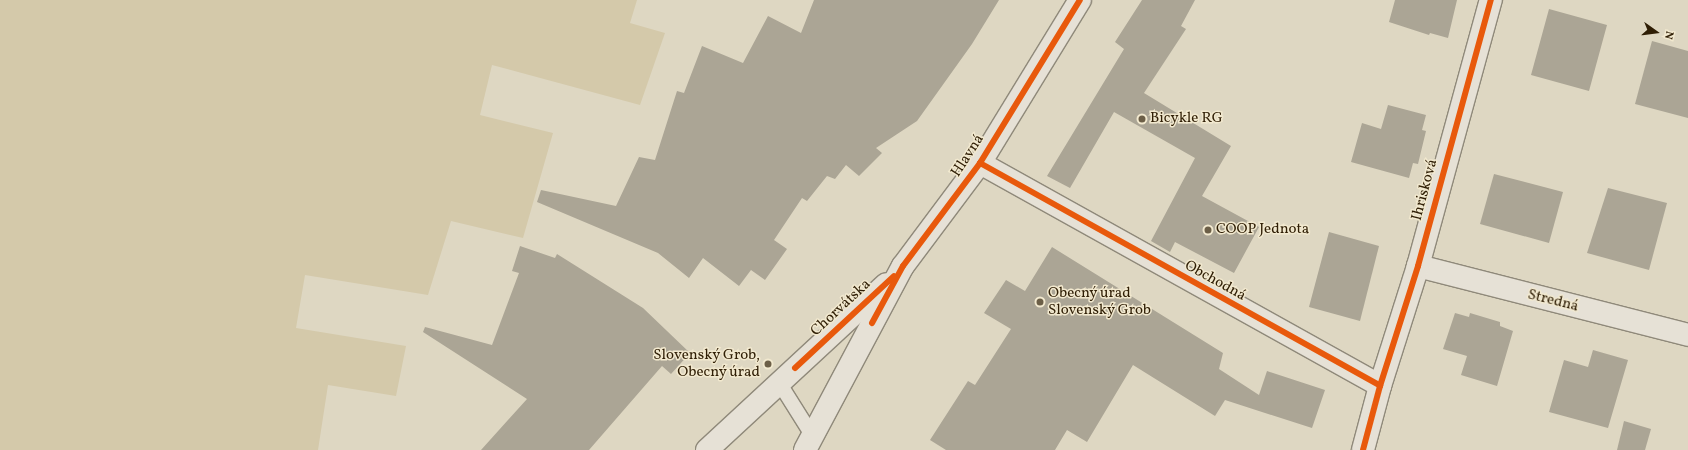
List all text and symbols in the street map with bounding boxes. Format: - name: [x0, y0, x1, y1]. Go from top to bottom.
- north arrow: [1636, 12, 1676, 52]
- text: N: [1660, 29, 1676, 41]
- place label: Bicykle RG: [1150, 110, 1223, 128]
- marker: Bicykle RG: [1137, 114, 1147, 124]
- street label: Hlavná: [948, 131, 988, 181]
- street label: Ihrisková: [1408, 157, 1442, 223]
- place label: COOP Jednota: [1216, 221, 1309, 239]
- marker: COOP Jednota: [1203, 225, 1213, 235]
- street label: Obchodná: [1181, 257, 1249, 305]
- street label: Chorvátska: [807, 276, 875, 340]
- place label: Obecný úrad Slovenský Grob: [1048, 284, 1151, 319]
- street label: Stredná: [1526, 286, 1580, 316]
- marker: Obecný úrad Slovenský Grob: [1035, 297, 1045, 307]
- place label: Slovenský Grob, Obecný úrad: [653, 346, 760, 381]
- marker: Slovenský Grob, Obecný úrad: [763, 359, 773, 369]

